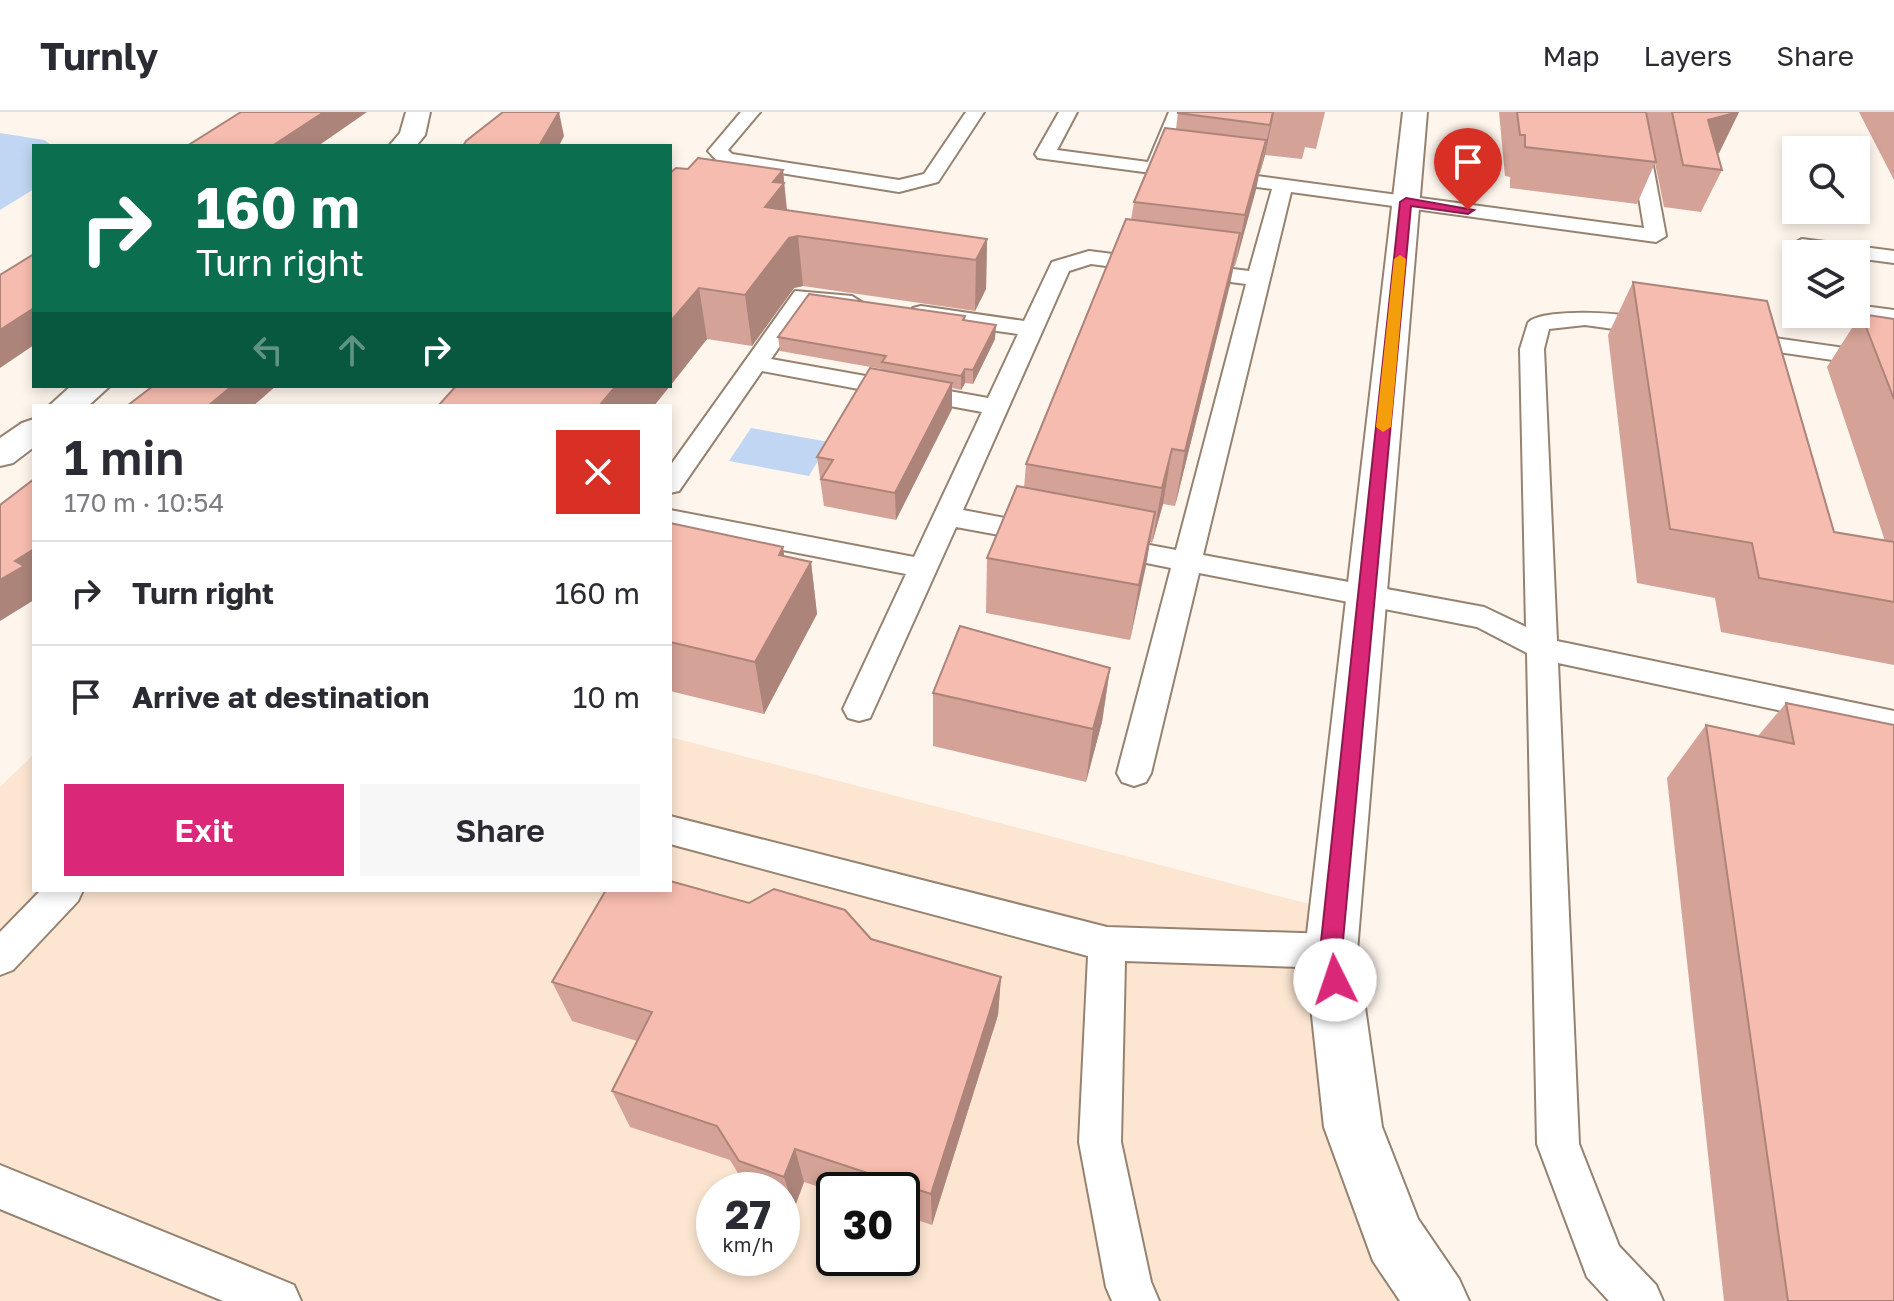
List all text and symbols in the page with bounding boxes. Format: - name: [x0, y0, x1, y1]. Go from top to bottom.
- text: Turnly: [40, 33, 158, 78]
- text: Map: [1542, 39, 1600, 72]
- text: Layers: [1644, 39, 1732, 72]
- text: Share: [1776, 39, 1854, 72]
- pin: [1434, 128, 1502, 210]
- map controls: [1782, 136, 1870, 328]
- button: search: [1782, 136, 1870, 224]
- icon: arrive: [1446, 140, 1490, 184]
- text: 160 m: [196, 173, 360, 240]
- icon: right: [64, 176, 168, 280]
- button: layers: [1782, 240, 1870, 328]
- text: Turn right: [196, 241, 364, 284]
- icon: left: [246, 328, 290, 372]
- icon: ahead: [330, 328, 374, 372]
- icon: right: [414, 328, 458, 372]
- text: 1 min: [64, 428, 184, 486]
- button: close: [556, 430, 640, 514]
- text: 170 m · 10:54: [64, 487, 224, 518]
- icon: right: [64, 571, 108, 615]
- text: Turn right: [132, 575, 274, 611]
- text: 160 m: [555, 575, 640, 611]
- icon: arrive: [64, 675, 108, 719]
- text: Arrive at destination: [132, 679, 429, 715]
- text: 10 m: [573, 679, 640, 715]
- button: Exit: [64, 784, 344, 876]
- button: Share: [360, 784, 640, 876]
- position arrow: [1293, 938, 1377, 1022]
- speed limit sign: 30: [816, 1172, 920, 1276]
- text: 27: [725, 1190, 771, 1238]
- text: km/h: [723, 1232, 773, 1256]

